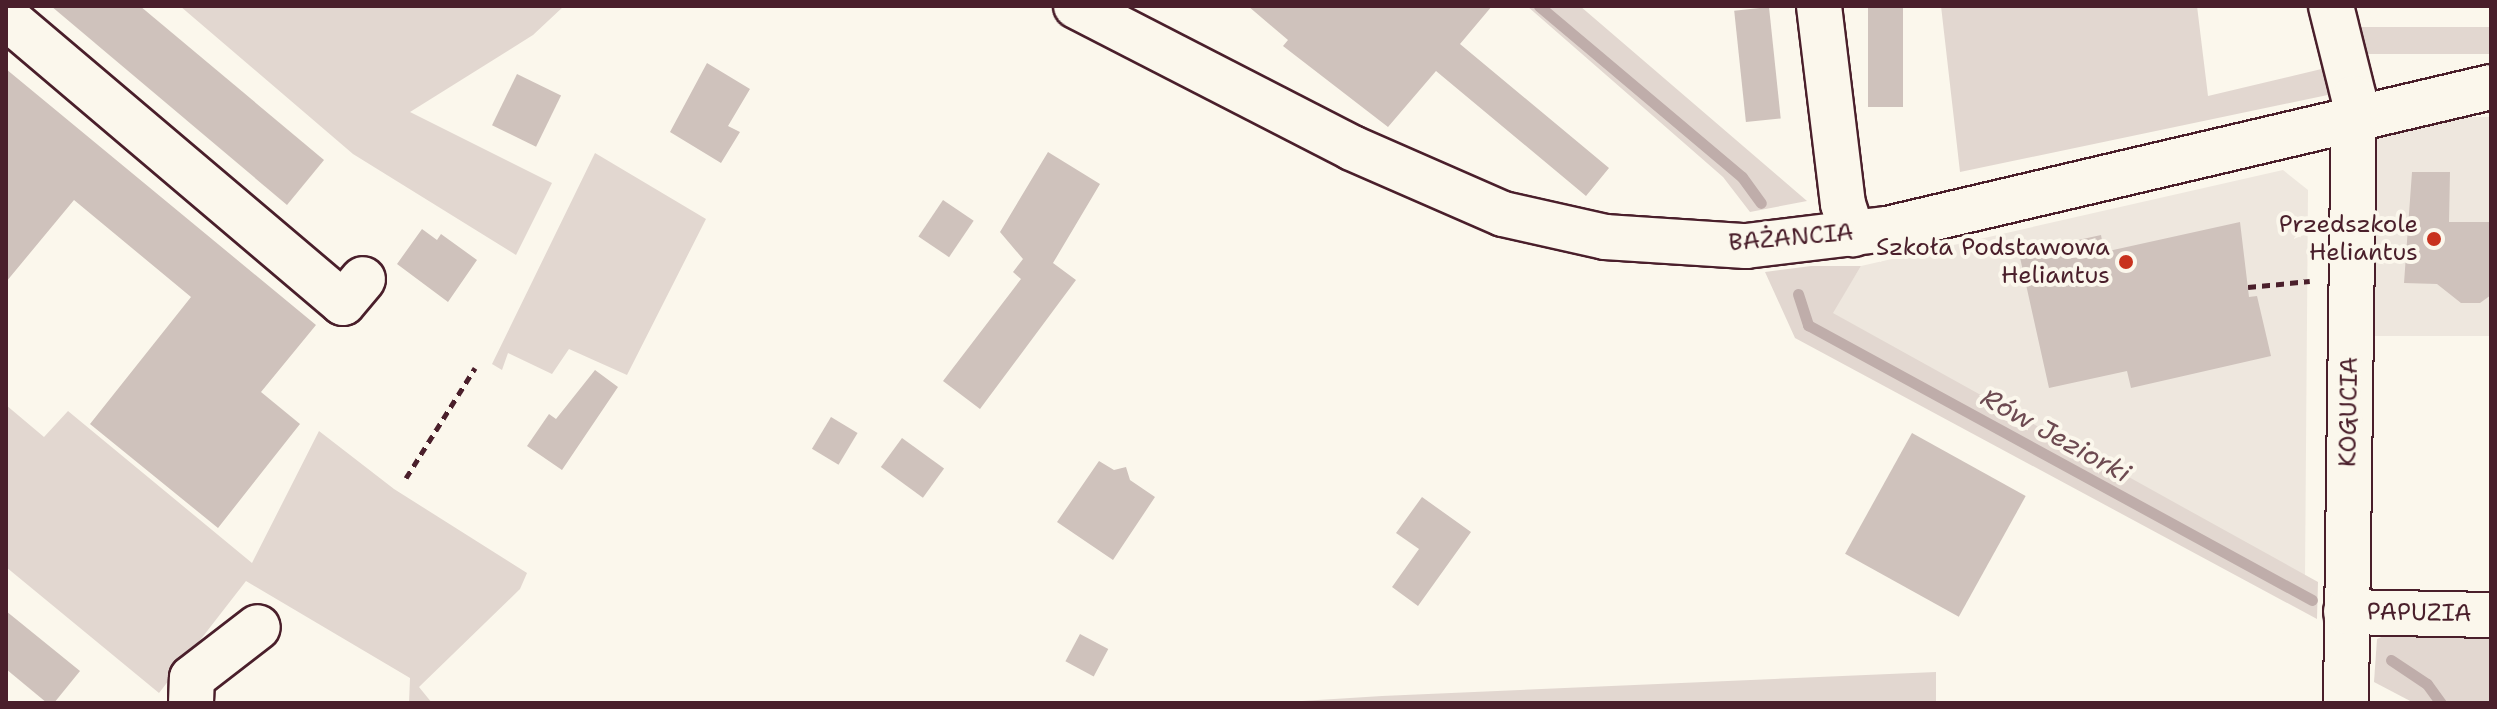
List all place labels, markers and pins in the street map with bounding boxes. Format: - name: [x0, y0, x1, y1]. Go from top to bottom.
- place label: Przedszkole Heliantus: [2279, 211, 2418, 267]
- marker: Przedszkole Heliantus: [2425, 230, 2443, 248]
- place label: Szkoła Podstawowa Heliantus: [1876, 234, 2110, 290]
- marker: Szkoła Podstawowa Heliantus: [2117, 253, 2135, 271]

